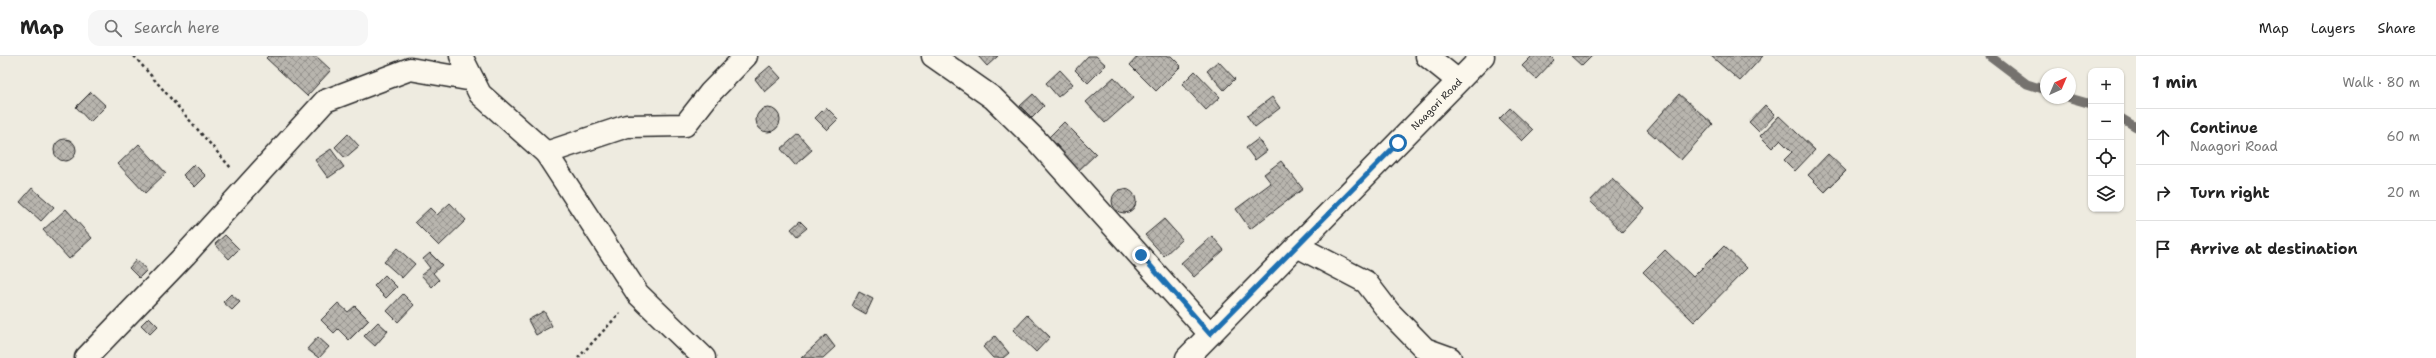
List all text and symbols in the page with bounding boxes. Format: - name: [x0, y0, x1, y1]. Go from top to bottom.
- search box: [88, 10, 368, 46]
- text: Map: [20, 15, 64, 40]
- icon: search: [102, 17, 124, 39]
- text: Search here: [134, 18, 220, 38]
- text: Map: [2259, 19, 2289, 37]
- text: Layers: [2311, 19, 2355, 37]
- text: Share: [2377, 19, 2416, 37]
- north arrow: [2040, 68, 2076, 104]
- map controls: [2088, 68, 2124, 212]
- button: +: [2088, 68, 2124, 104]
- text: 1 min: [2152, 71, 2197, 93]
- text: Walk · 80 m: [2342, 74, 2420, 91]
- street label: Naagori Road: [1408, 75, 1465, 132]
- button: −: [2088, 104, 2124, 140]
- text: Continue: [2190, 118, 2258, 138]
- icon: ahead: [2152, 126, 2174, 148]
- text: 60 m: [2387, 128, 2420, 145]
- route start: [1389, 134, 1407, 152]
- text: Naagori Road: [2190, 138, 2278, 155]
- button: locate: [2088, 140, 2124, 176]
- button: layers: [2088, 176, 2124, 212]
- icon: right: [2152, 182, 2174, 204]
- text: Turn right: [2190, 183, 2270, 203]
- text: 20 m: [2387, 184, 2420, 201]
- icon: arrive: [2152, 238, 2174, 260]
- text: Arrive at destination: [2190, 239, 2358, 259]
- route end: [1132, 246, 1150, 264]

